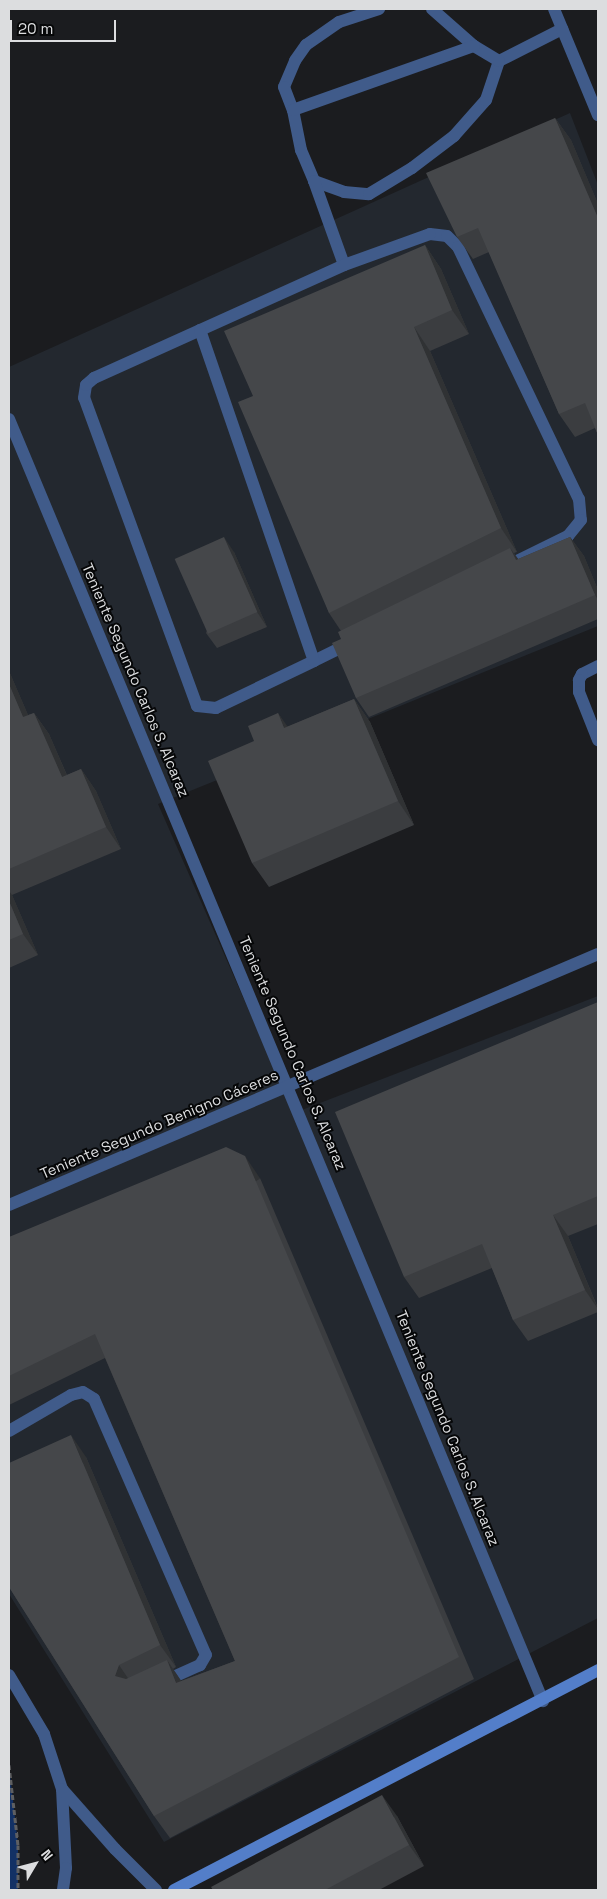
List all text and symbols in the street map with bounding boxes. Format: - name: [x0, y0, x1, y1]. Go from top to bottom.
- scale bar: [12, 10, 119, 42]
- text: 20 m: [18, 19, 53, 38]
- street label: Teniente Segundo Carlos S. Alcaraz: [78, 560, 194, 800]
- street label: Teniente Segundo Carlos S. Alcaraz: [235, 933, 351, 1173]
- street label: Teniente Segundo Benigno Cáceres: [37, 1066, 281, 1182]
- street label: Teniente Segundo Carlos S. Alcaraz: [392, 1307, 504, 1549]
- north arrow: [10, 1839, 60, 1889]
- text: N: [37, 1846, 57, 1864]

